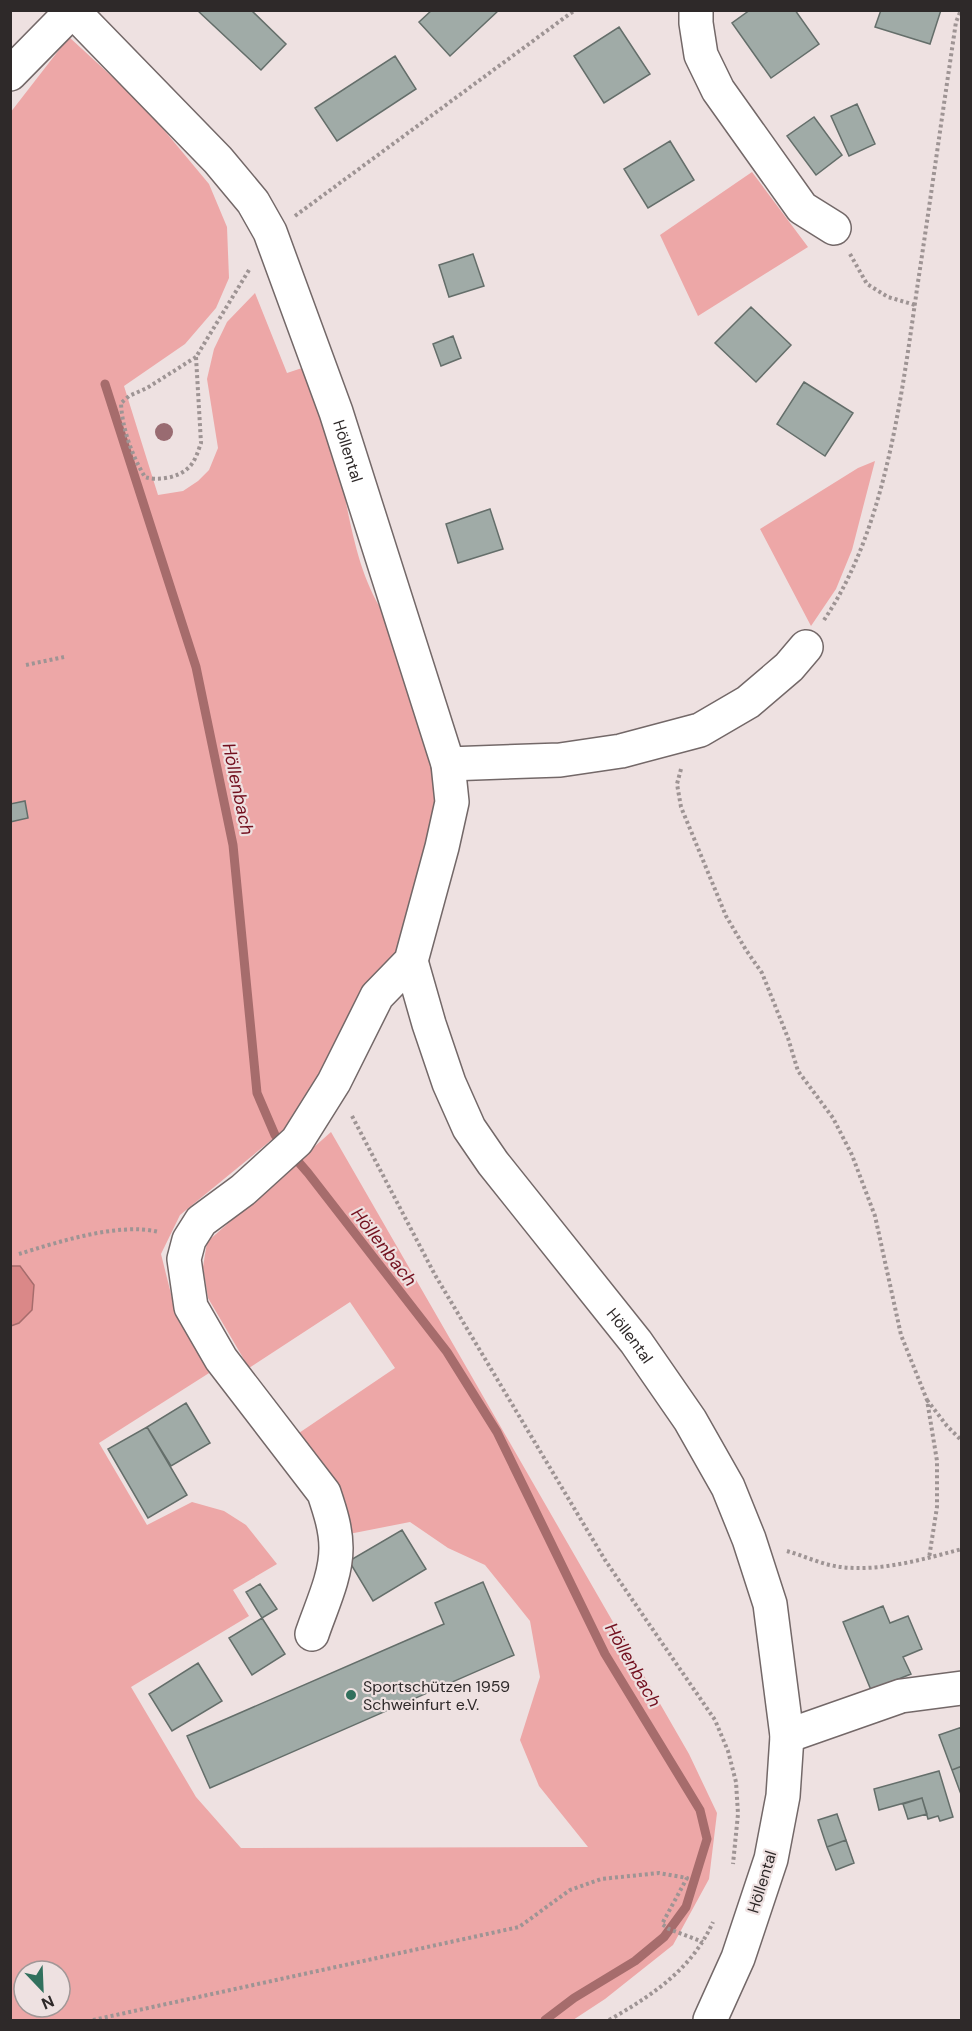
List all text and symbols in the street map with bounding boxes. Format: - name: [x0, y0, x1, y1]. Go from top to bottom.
- street label: Höllental: [329, 417, 368, 485]
- water label: Höllenbach: [217, 741, 259, 837]
- water label: Höllenbach: [346, 1203, 422, 1291]
- street label: Höllental: [602, 1304, 658, 1367]
- water label: Höllenbach: [599, 1619, 667, 1711]
- place label: Sportschützen 1959 Schweinfurt e.V.: [363, 1676, 510, 1715]
- marker: Sportschützen 1959 Schweinfurt e.V.: [344, 1688, 358, 1702]
- street label: Höllental: [743, 1848, 781, 1916]
- north arrow: [12, 1959, 72, 2019]
- text: N: [38, 1990, 57, 2014]

